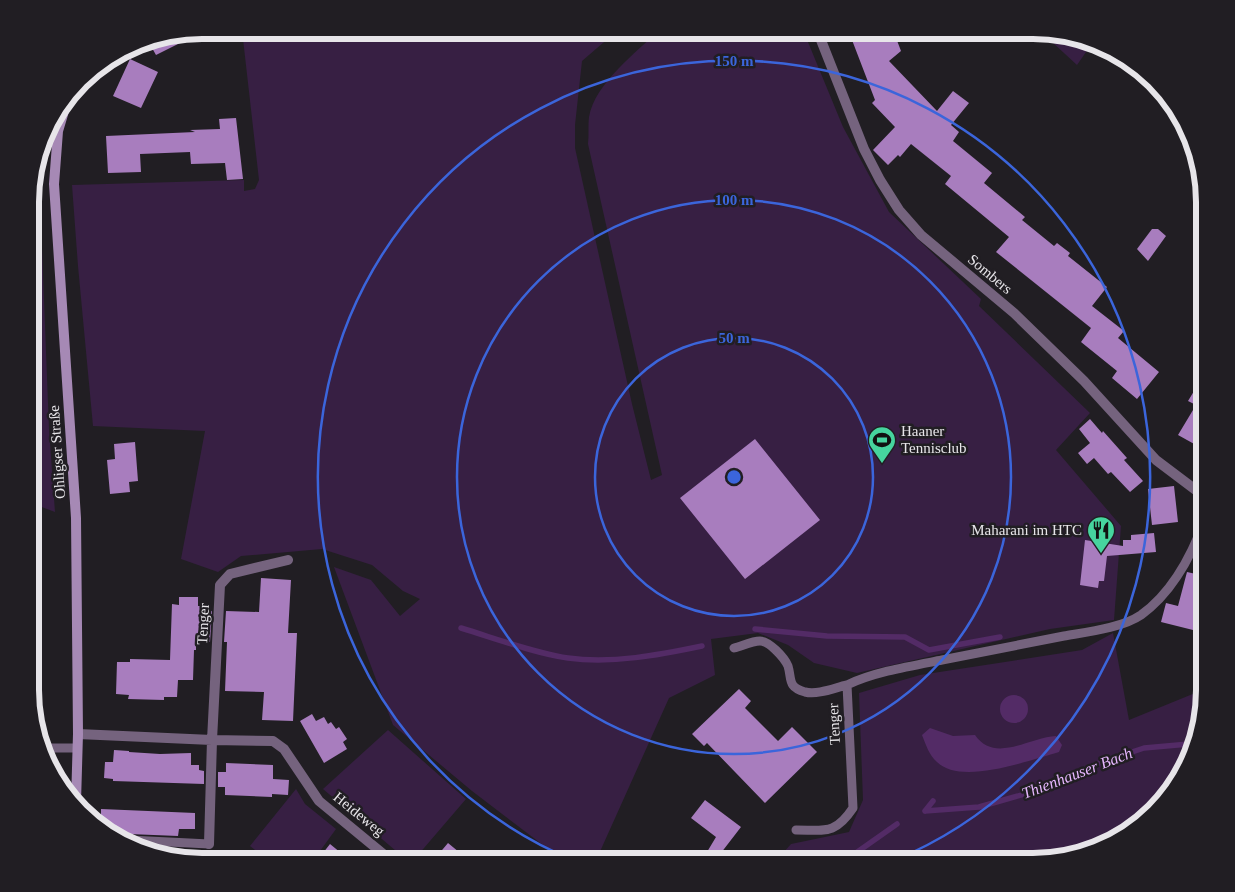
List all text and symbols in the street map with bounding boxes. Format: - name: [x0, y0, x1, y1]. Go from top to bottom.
- text: 150 m: [715, 53, 754, 69]
- text: 100 m: [715, 192, 754, 208]
- street label: Sombers: [965, 251, 1015, 297]
- text: 50 m: [718, 330, 750, 346]
- street label: Ohligser Straße: [46, 404, 68, 499]
- place label: Haaner Tennisclub: [901, 423, 967, 456]
- sports icon: Haaner Tennisclub: [867, 425, 897, 464]
- centre of rings: [725, 468, 743, 486]
- restaurant icon: Maharani im HTC: [1086, 515, 1116, 554]
- place label: Maharani im HTC: [971, 522, 1082, 538]
- street label: Tenger: [194, 603, 212, 645]
- street label: Tenger: [825, 703, 843, 745]
- water label: Thienhauser Bach: [1019, 744, 1135, 802]
- street label: Heideweg: [330, 789, 388, 840]

